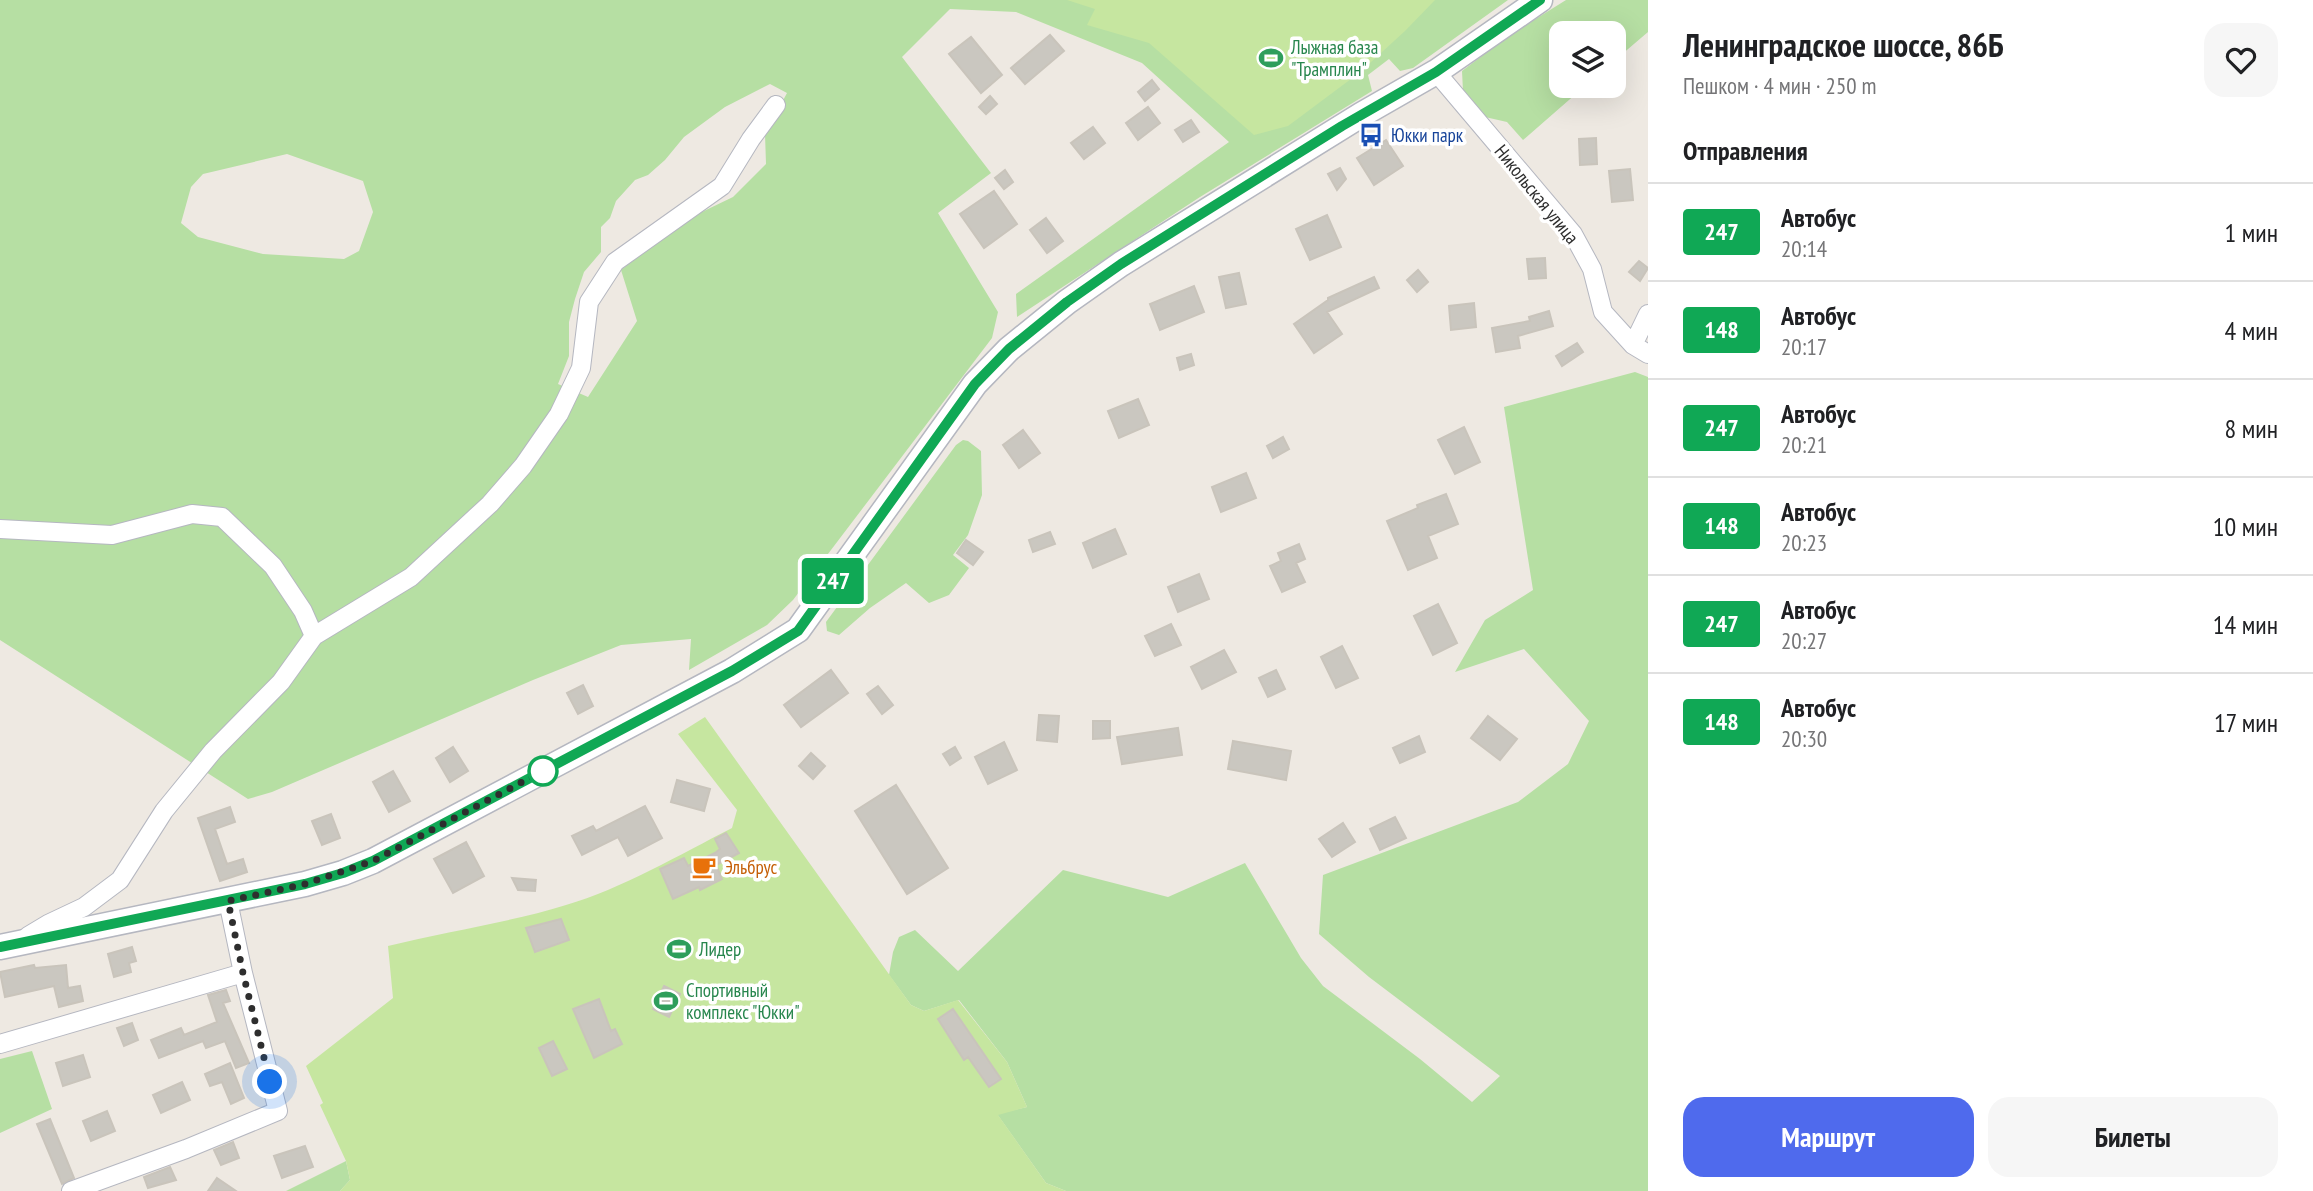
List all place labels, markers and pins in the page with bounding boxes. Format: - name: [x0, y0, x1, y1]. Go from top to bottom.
- place label: Лыжная база "Трамплин": [1290, 35, 1378, 81]
- sports icon: Лыжная база "Трамплин": [1257, 44, 1285, 72]
- bus stop icon: Юкки парк: [1357, 121, 1385, 149]
- place label: Юкки парк: [1391, 123, 1464, 147]
- unlabelled marker: [528, 756, 558, 786]
- cafe icon: Эльбрус: [690, 853, 718, 881]
- place label: Эльбрус: [724, 855, 778, 879]
- sports icon: Лидер: [665, 935, 693, 963]
- place label: Лидер: [698, 937, 741, 961]
- place label: Спортивный комплекс "Юкки": [686, 978, 800, 1024]
- sports icon: Спортивный комплекс "Юкки": [652, 987, 680, 1015]

